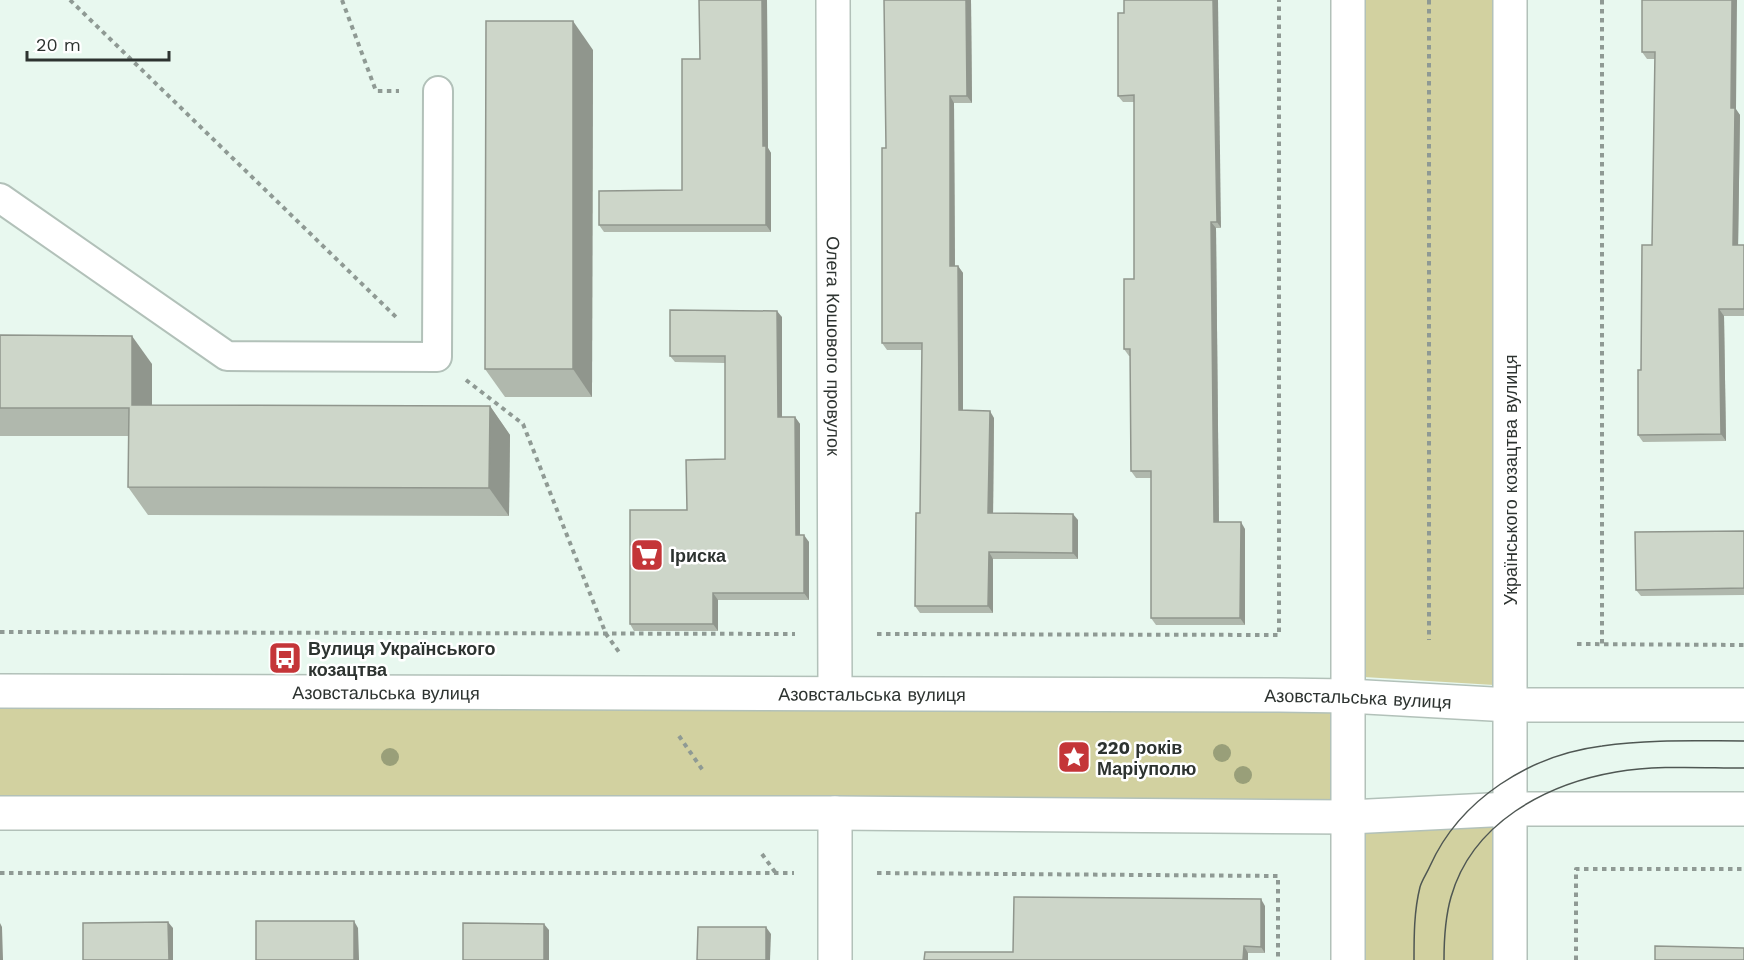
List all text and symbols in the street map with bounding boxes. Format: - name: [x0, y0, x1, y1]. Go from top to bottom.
- scale bar: [27, 24, 170, 62]
- text: 20 m: [36, 34, 81, 55]
- street label: Олега Кошового провулок: [823, 236, 845, 456]
- street label: Українського козацтва вулиця: [1500, 355, 1521, 605]
- supermarket icon: Іриска: [629, 537, 665, 573]
- place label: Іриска: [670, 545, 727, 566]
- place label: Вулиця Українського козацтва: [308, 638, 496, 680]
- bus stop icon: Вулиця Українського козацтва: [267, 640, 303, 676]
- street label: Азовстальська вулиця: [292, 681, 480, 703]
- street label: Азовстальська вулиця: [778, 683, 966, 705]
- street label: Азовстальська вулиця: [1264, 684, 1452, 712]
- place label: 220 років Маріуполю: [1097, 737, 1196, 779]
- place icon: 220 років Маріуполю: [1056, 739, 1092, 775]

